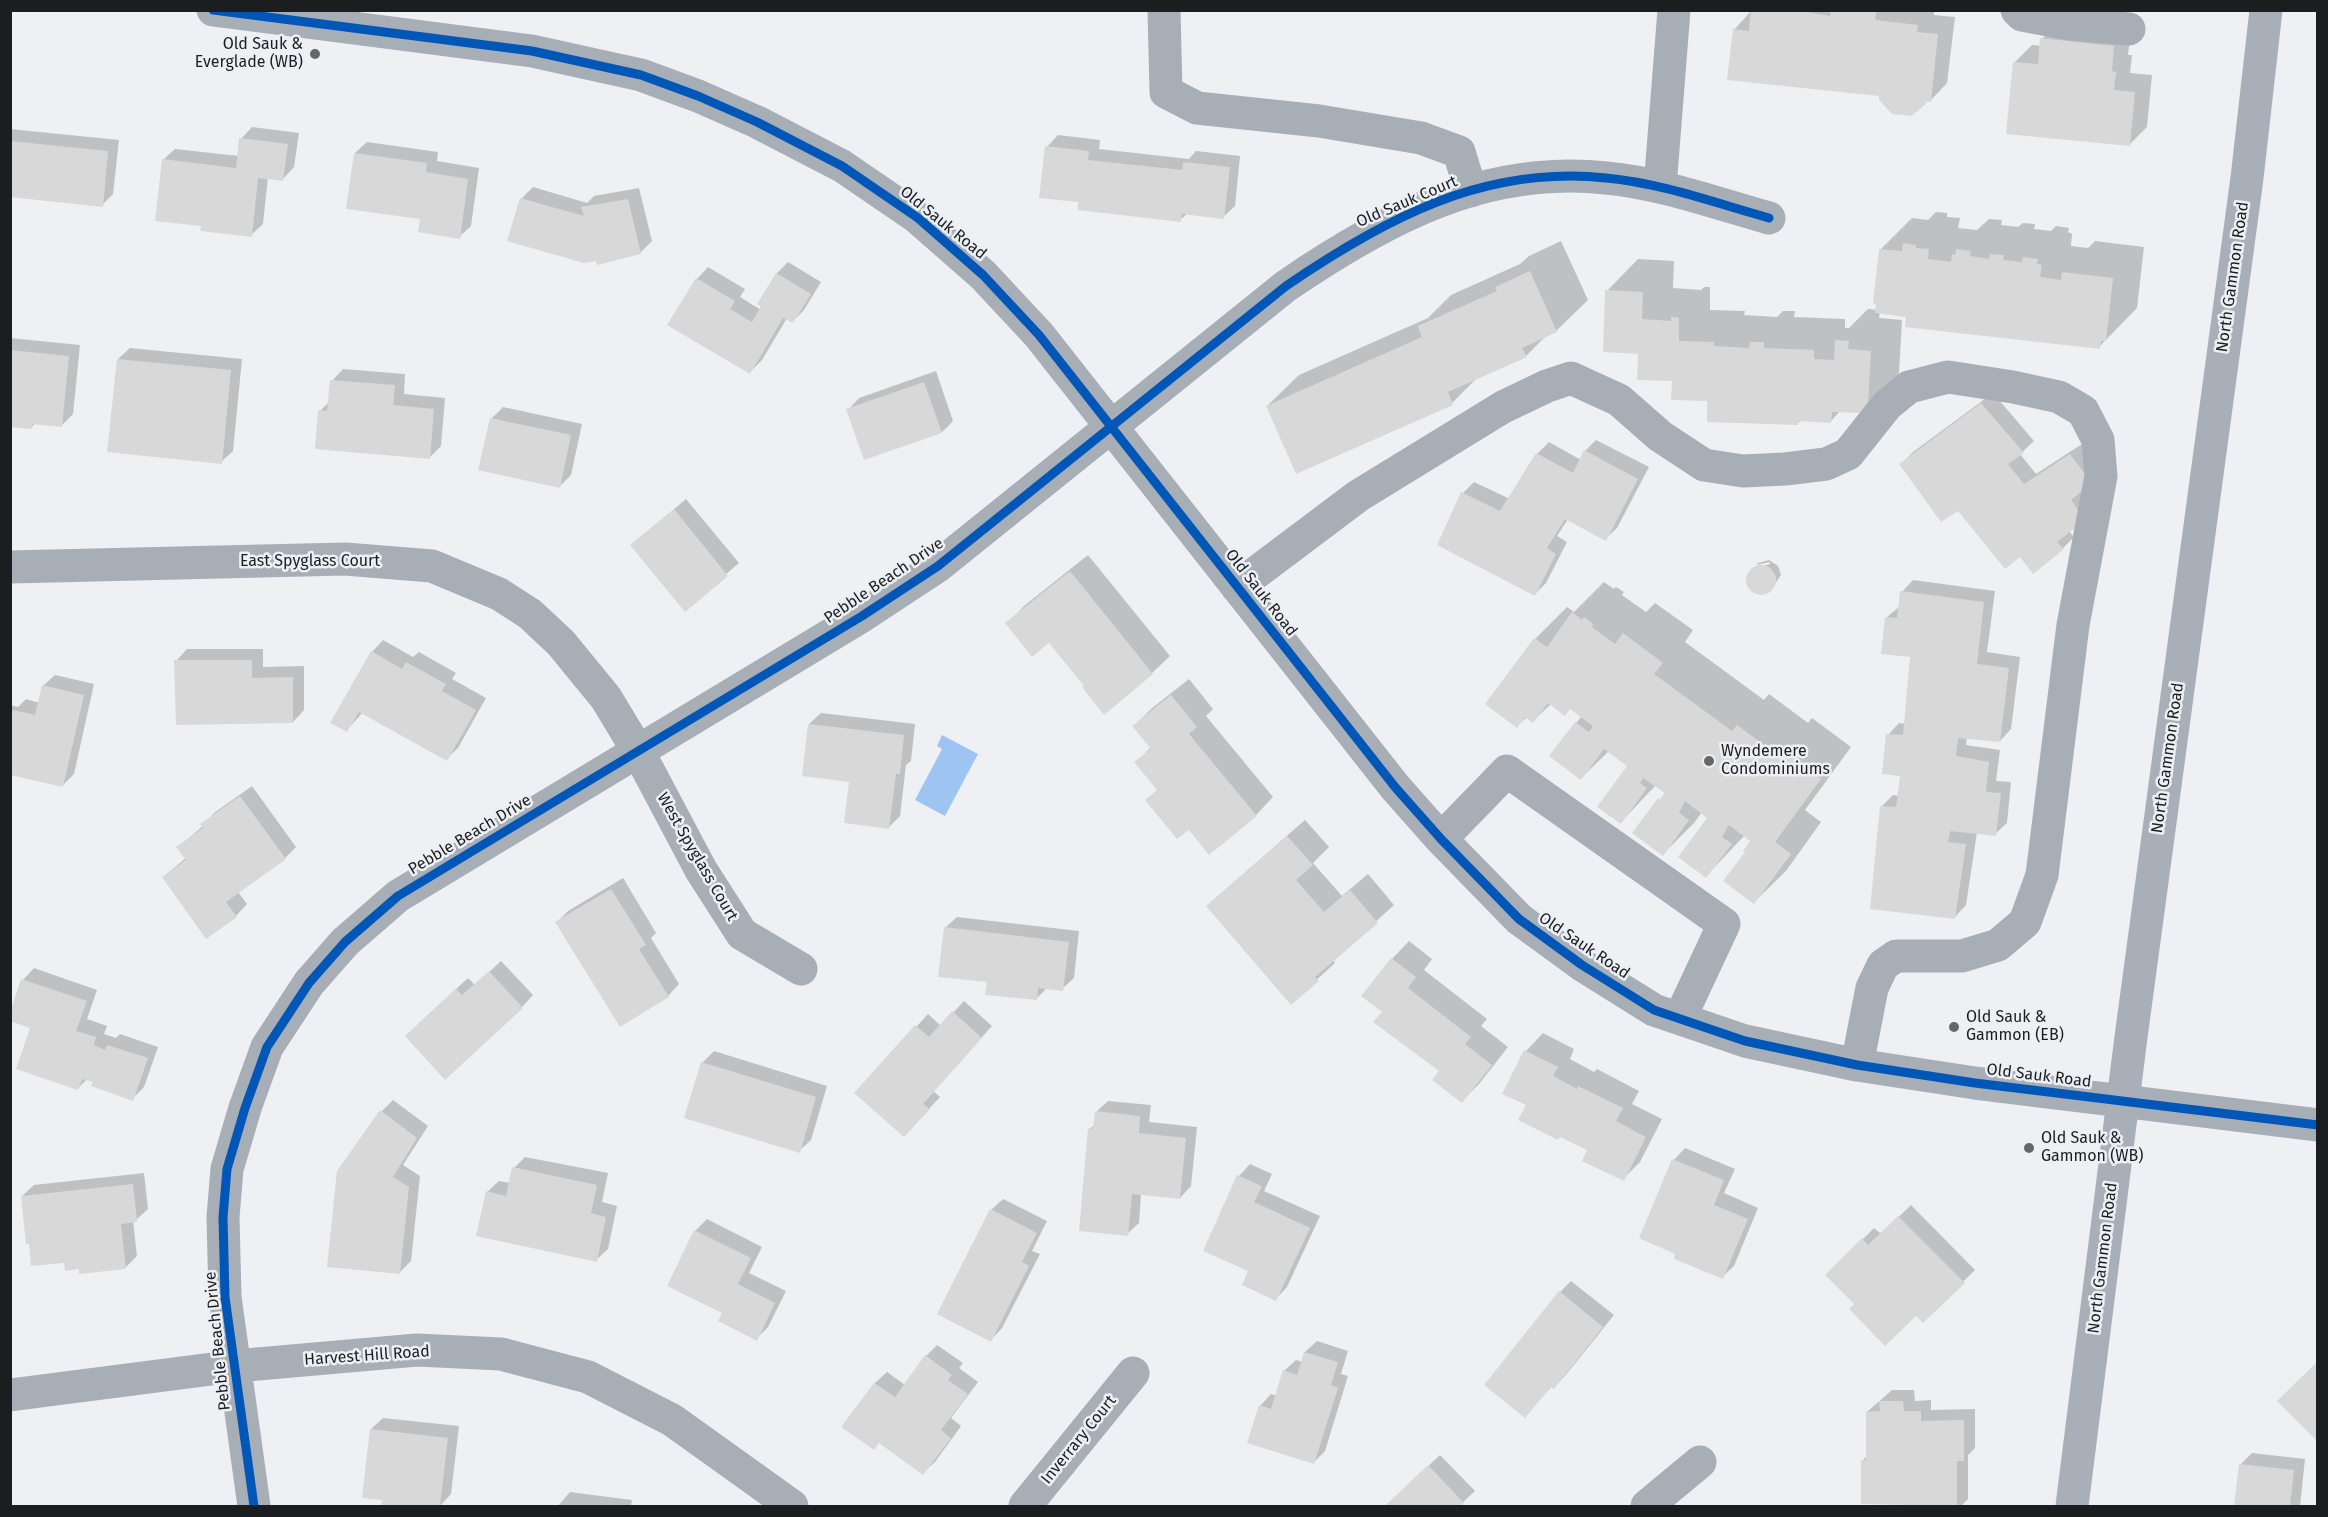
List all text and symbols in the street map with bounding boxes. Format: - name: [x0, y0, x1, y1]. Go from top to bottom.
- place label: Old Sauk & Everglade (WB): [195, 35, 303, 73]
- marker: Old Sauk & Everglade (WB): [308, 47, 322, 61]
- street label: Old Sauk Court: [1354, 172, 1460, 232]
- street label: Old Sauk Road: [896, 182, 990, 264]
- street label: North Gammon Road: [2213, 200, 2253, 354]
- street label: Pebble Beach Drive: [821, 534, 947, 628]
- street label: Old Sauk Road: [1221, 546, 1301, 640]
- street label: East Spyglass Court: [240, 552, 380, 572]
- street label: North Gammon Road: [2148, 681, 2188, 835]
- place label: Wyndemere Condominiums: [1721, 742, 1830, 780]
- marker: Wyndemere Condominiums: [1702, 754, 1716, 768]
- street label: West Spyglass Court: [652, 789, 742, 925]
- street label: Pebble Beach Drive: [405, 791, 535, 879]
- street label: Old Sauk Road: [1535, 909, 1633, 983]
- place label: Old Sauk & Gammon (EB): [1966, 1008, 2064, 1046]
- marker: Old Sauk & Gammon (EB): [1947, 1020, 1961, 1034]
- street label: Old Sauk Road: [1985, 1060, 2093, 1092]
- place label: Old Sauk & Gammon (WB): [2041, 1129, 2143, 1167]
- marker: Old Sauk & Gammon (WB): [2022, 1141, 2036, 1155]
- street label: North Gammon Road: [2084, 1181, 2122, 1335]
- street label: Pebble Beach Drive: [201, 1270, 235, 1412]
- street label: Harvest Hill Road: [304, 1342, 430, 1370]
- street label: Inverrary Court: [1037, 1392, 1121, 1488]

